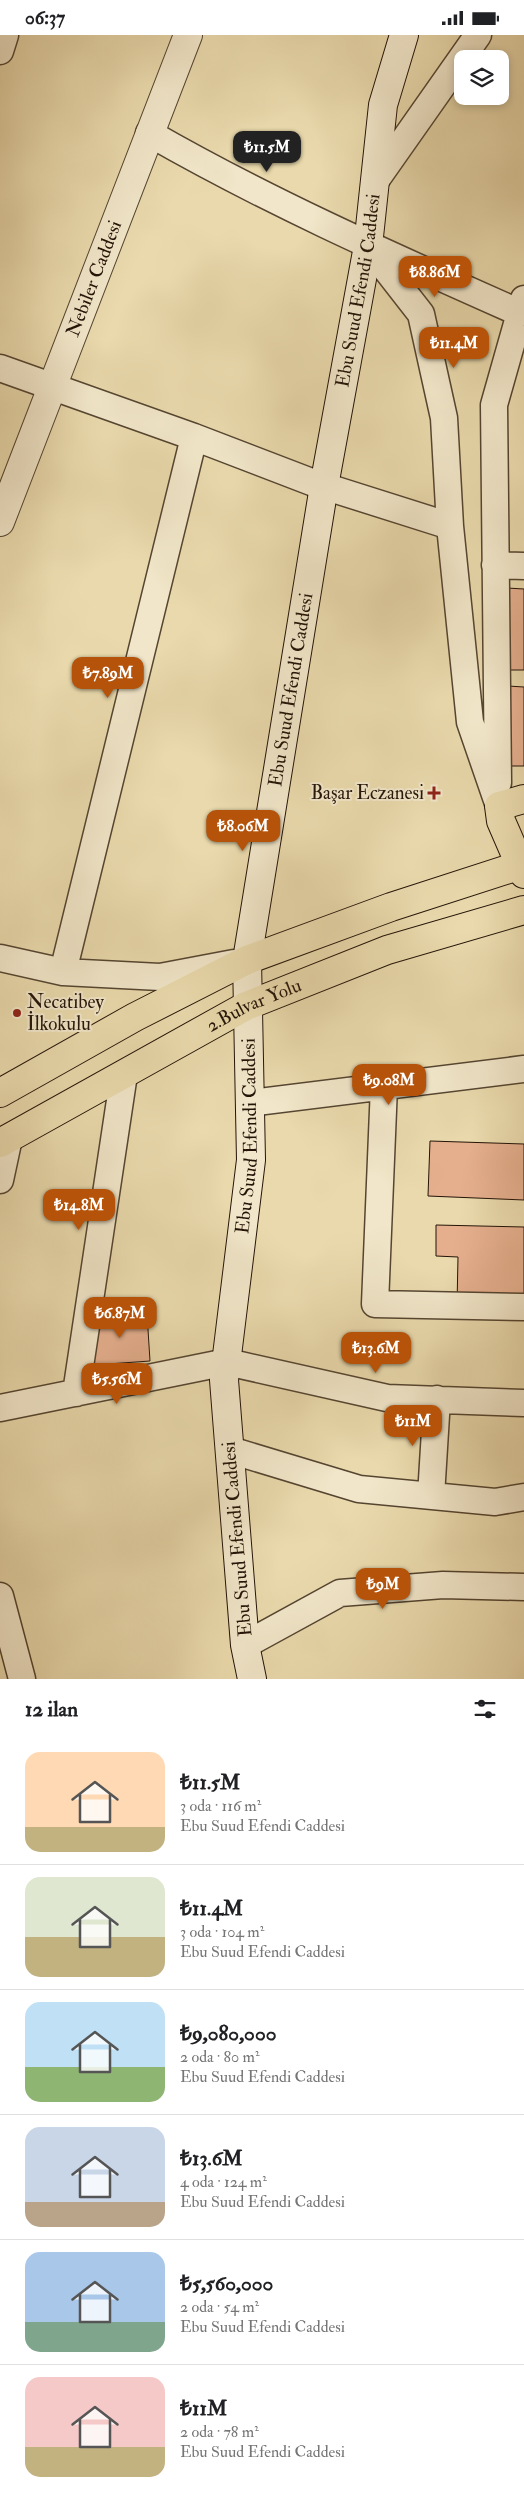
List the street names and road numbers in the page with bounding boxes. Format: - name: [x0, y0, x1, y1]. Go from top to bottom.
- street label: Ebu Suud Efendi Caddesi: [330, 192, 385, 389]
- street label: Nebiler Caddesi: [61, 217, 127, 340]
- street label: Ebu Suud Efendi Caddesi: [263, 591, 318, 788]
- street label: 2.Bulvar Yolu: [202, 973, 305, 1038]
- street label: Ebu Suud Efendi Caddesi: [230, 1038, 263, 1235]
- street label: Ebu Suud Efendi Caddesi: [217, 1440, 257, 1638]

